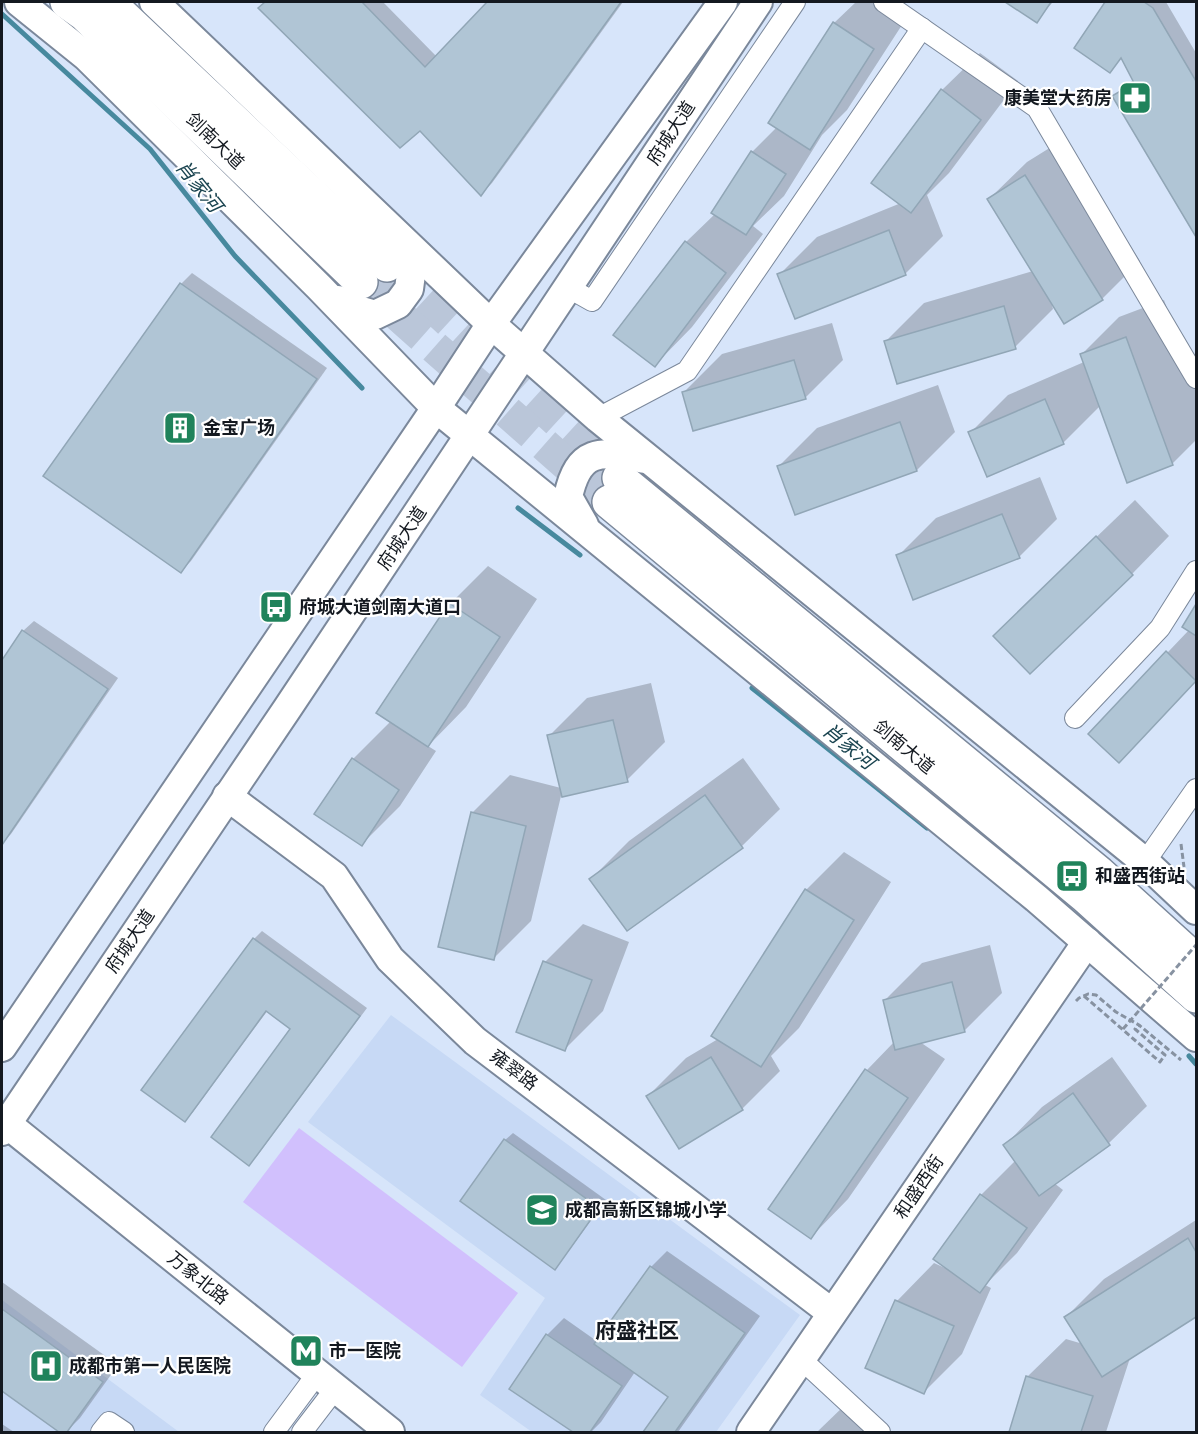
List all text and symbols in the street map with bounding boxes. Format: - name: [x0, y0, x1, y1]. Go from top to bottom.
- pharmacy icon: 康美堂大药房: [1117, 80, 1153, 116]
- place label: 康美堂大药房: [1004, 87, 1112, 109]
- street label: 府城大道: [642, 97, 700, 169]
- street label: 剑南大道: [181, 108, 249, 174]
- water label: 肖家河: [171, 155, 230, 220]
- building icon: 金宝广场: [162, 410, 198, 446]
- place label: 金宝广场: [203, 417, 275, 439]
- street label: 府城大道: [373, 502, 431, 574]
- bus stop icon: 府城大道剑南大道口: [258, 589, 294, 625]
- place label: 府城大道剑南大道口: [299, 596, 461, 618]
- street label: 剑南大道: [869, 715, 939, 779]
- water label: 肖家河: [818, 718, 883, 777]
- bus stop icon: 和盛西街站: [1054, 858, 1090, 894]
- place label: 和盛西街站: [1095, 865, 1185, 887]
- street label: 府城大道: [101, 905, 159, 977]
- street label: 雍翠路: [486, 1045, 542, 1095]
- street label: 和盛西街: [890, 1151, 948, 1223]
- school or university icon: 成都高新区锦城小学: [524, 1192, 560, 1228]
- place label: 成都高新区锦城小学: [565, 1199, 727, 1221]
- street label: 万象北路: [163, 1247, 233, 1309]
- district label: 府盛社区: [595, 1318, 679, 1344]
- metro station icon: 市一医院: [288, 1333, 324, 1369]
- place label: 市一医院: [329, 1340, 401, 1362]
- hospital icon: 成都市第一人民医院: [28, 1348, 64, 1384]
- place label: 成都市第一人民医院: [69, 1355, 231, 1377]

